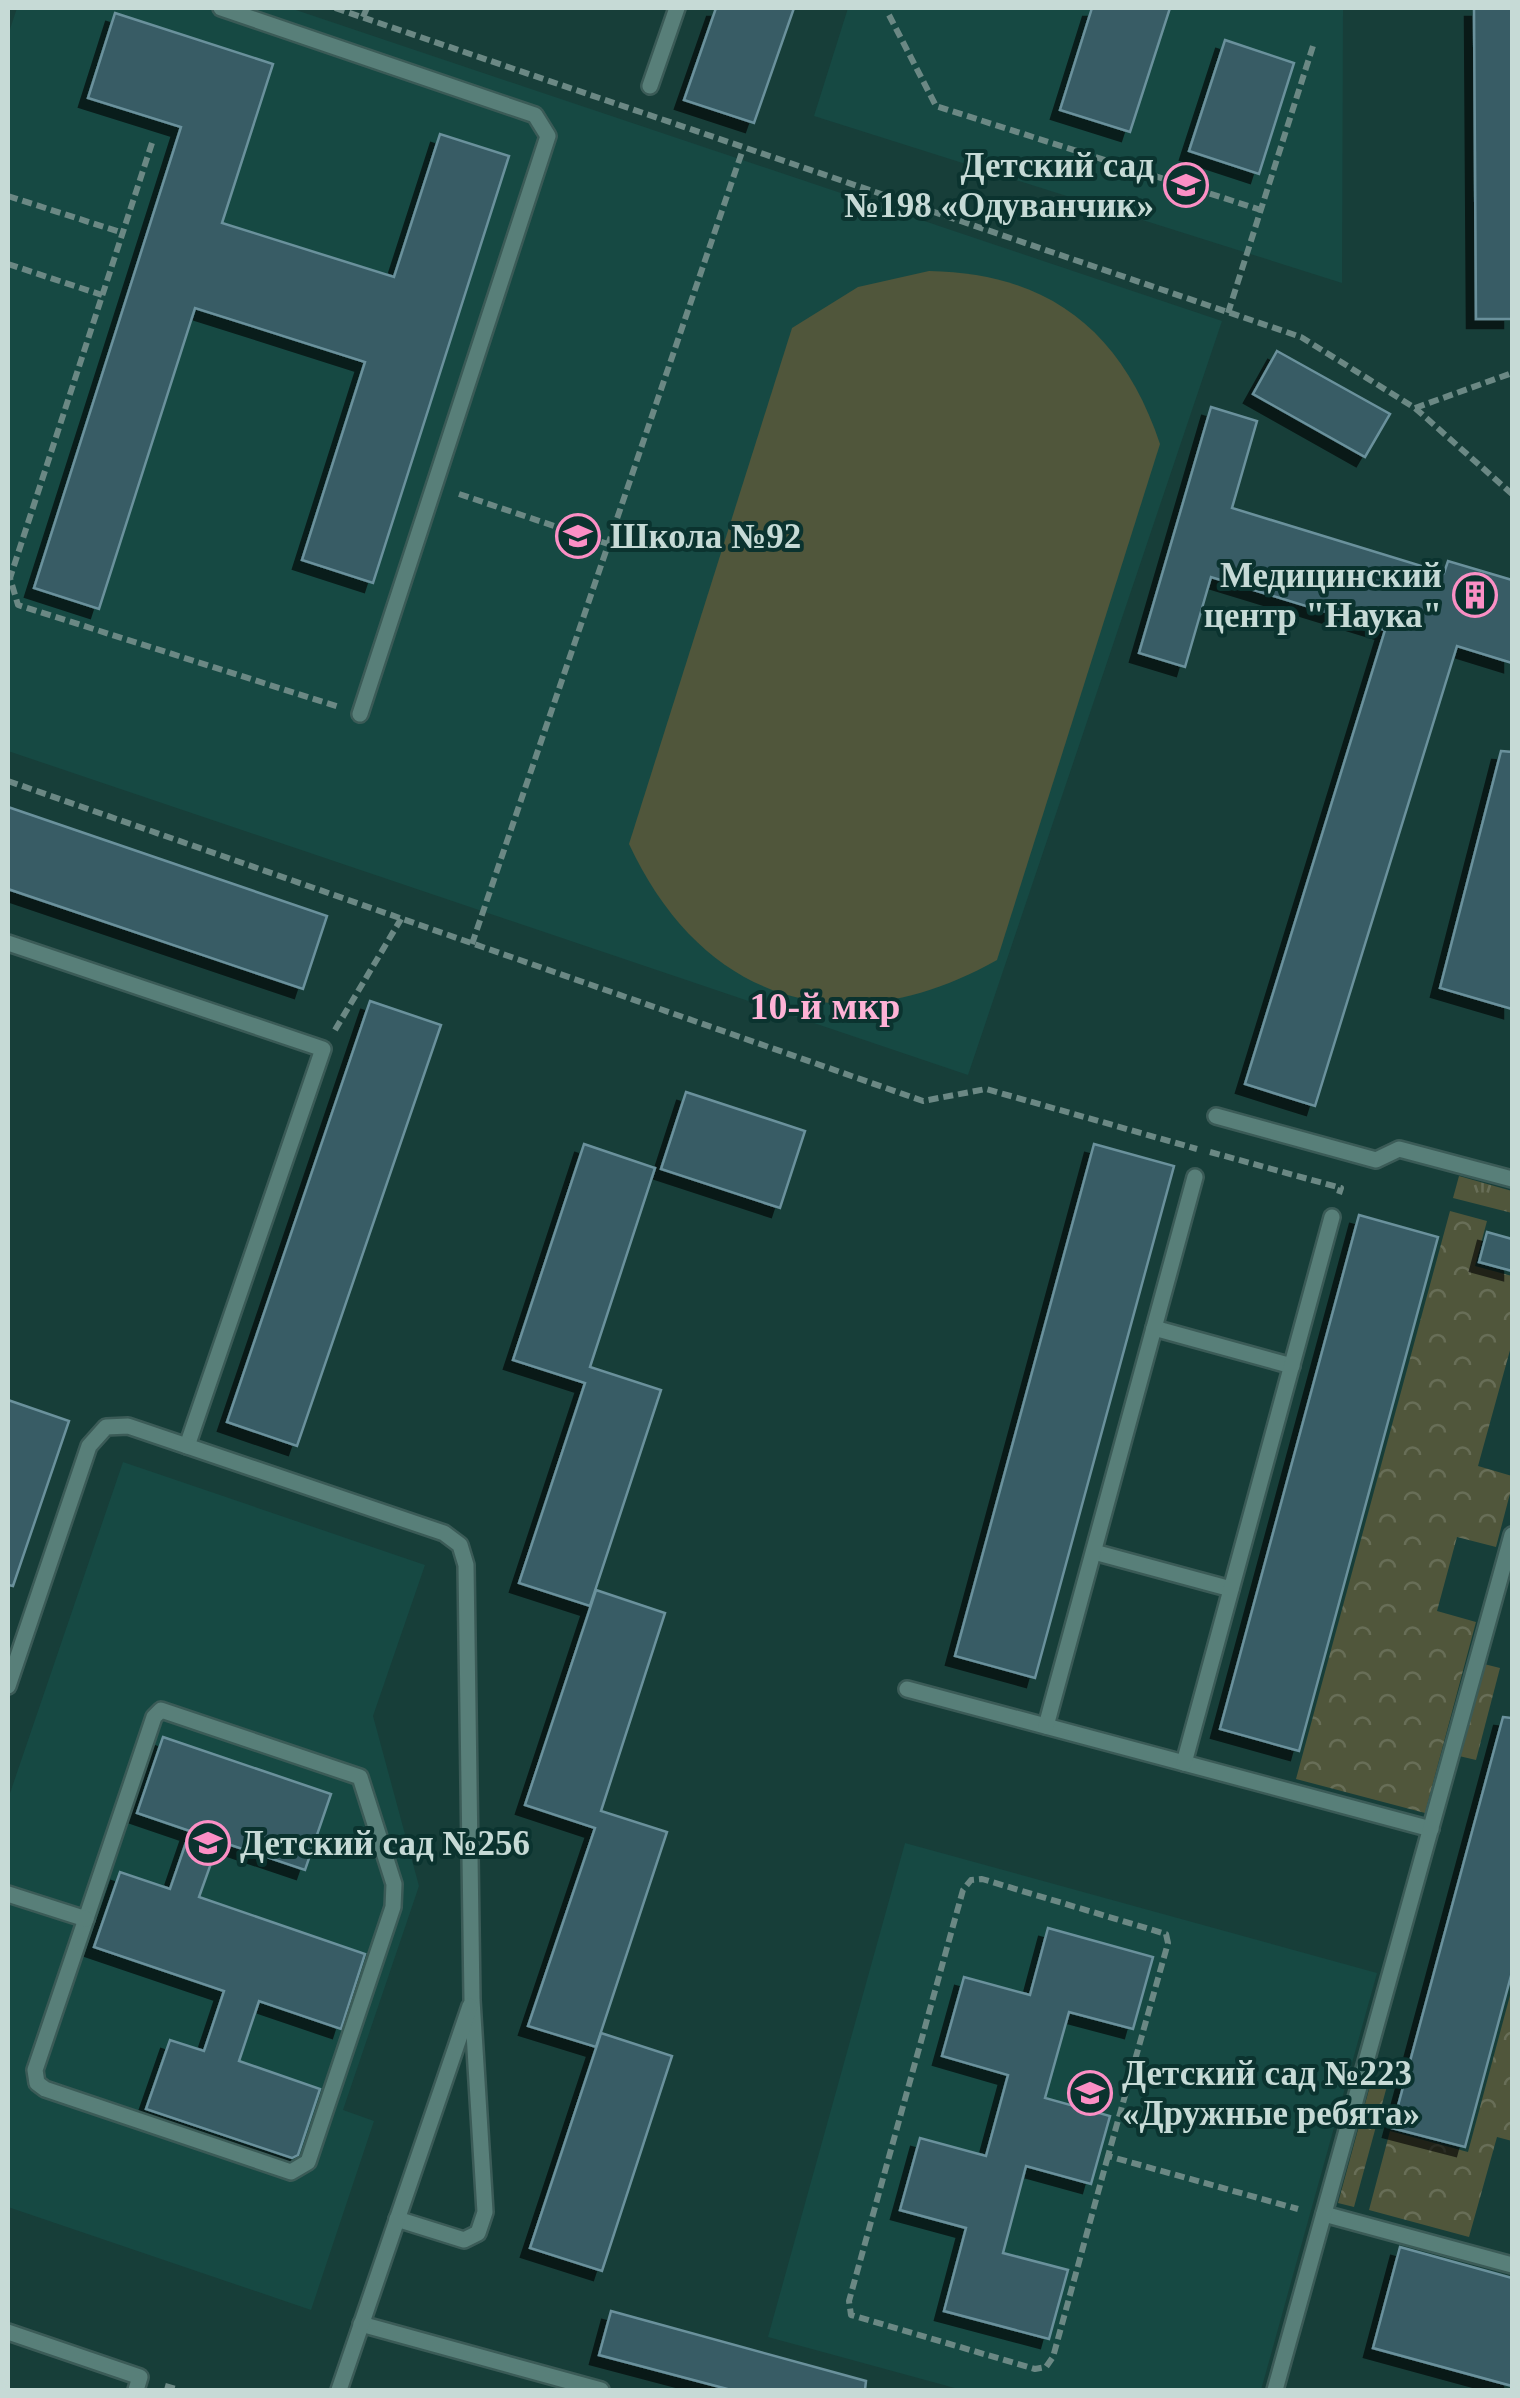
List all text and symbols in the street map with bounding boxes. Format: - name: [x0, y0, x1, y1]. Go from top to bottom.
- place label: Детский сад №198 «Одуванчик»: [844, 146, 1154, 225]
- school or university icon: Детский сад №198 «Одуванчик»: [1163, 162, 1209, 208]
- school or university icon: Школа №92: [555, 513, 601, 559]
- place label: Школа №92: [610, 517, 801, 556]
- place label: Медицинский центр "Наука": [1204, 556, 1442, 635]
- building icon: Медицинский центр "Наука": [1452, 572, 1498, 618]
- district label: 10-й мкр: [750, 985, 900, 1027]
- school or university icon: Детский сад №256: [185, 1820, 231, 1866]
- place label: Детский сад №256: [240, 1824, 530, 1863]
- place label: Детский сад №223 «Дружные ребята»: [1122, 2054, 1420, 2133]
- school or university icon: Детский сад №223 «Дружные ребята»: [1067, 2070, 1113, 2116]

